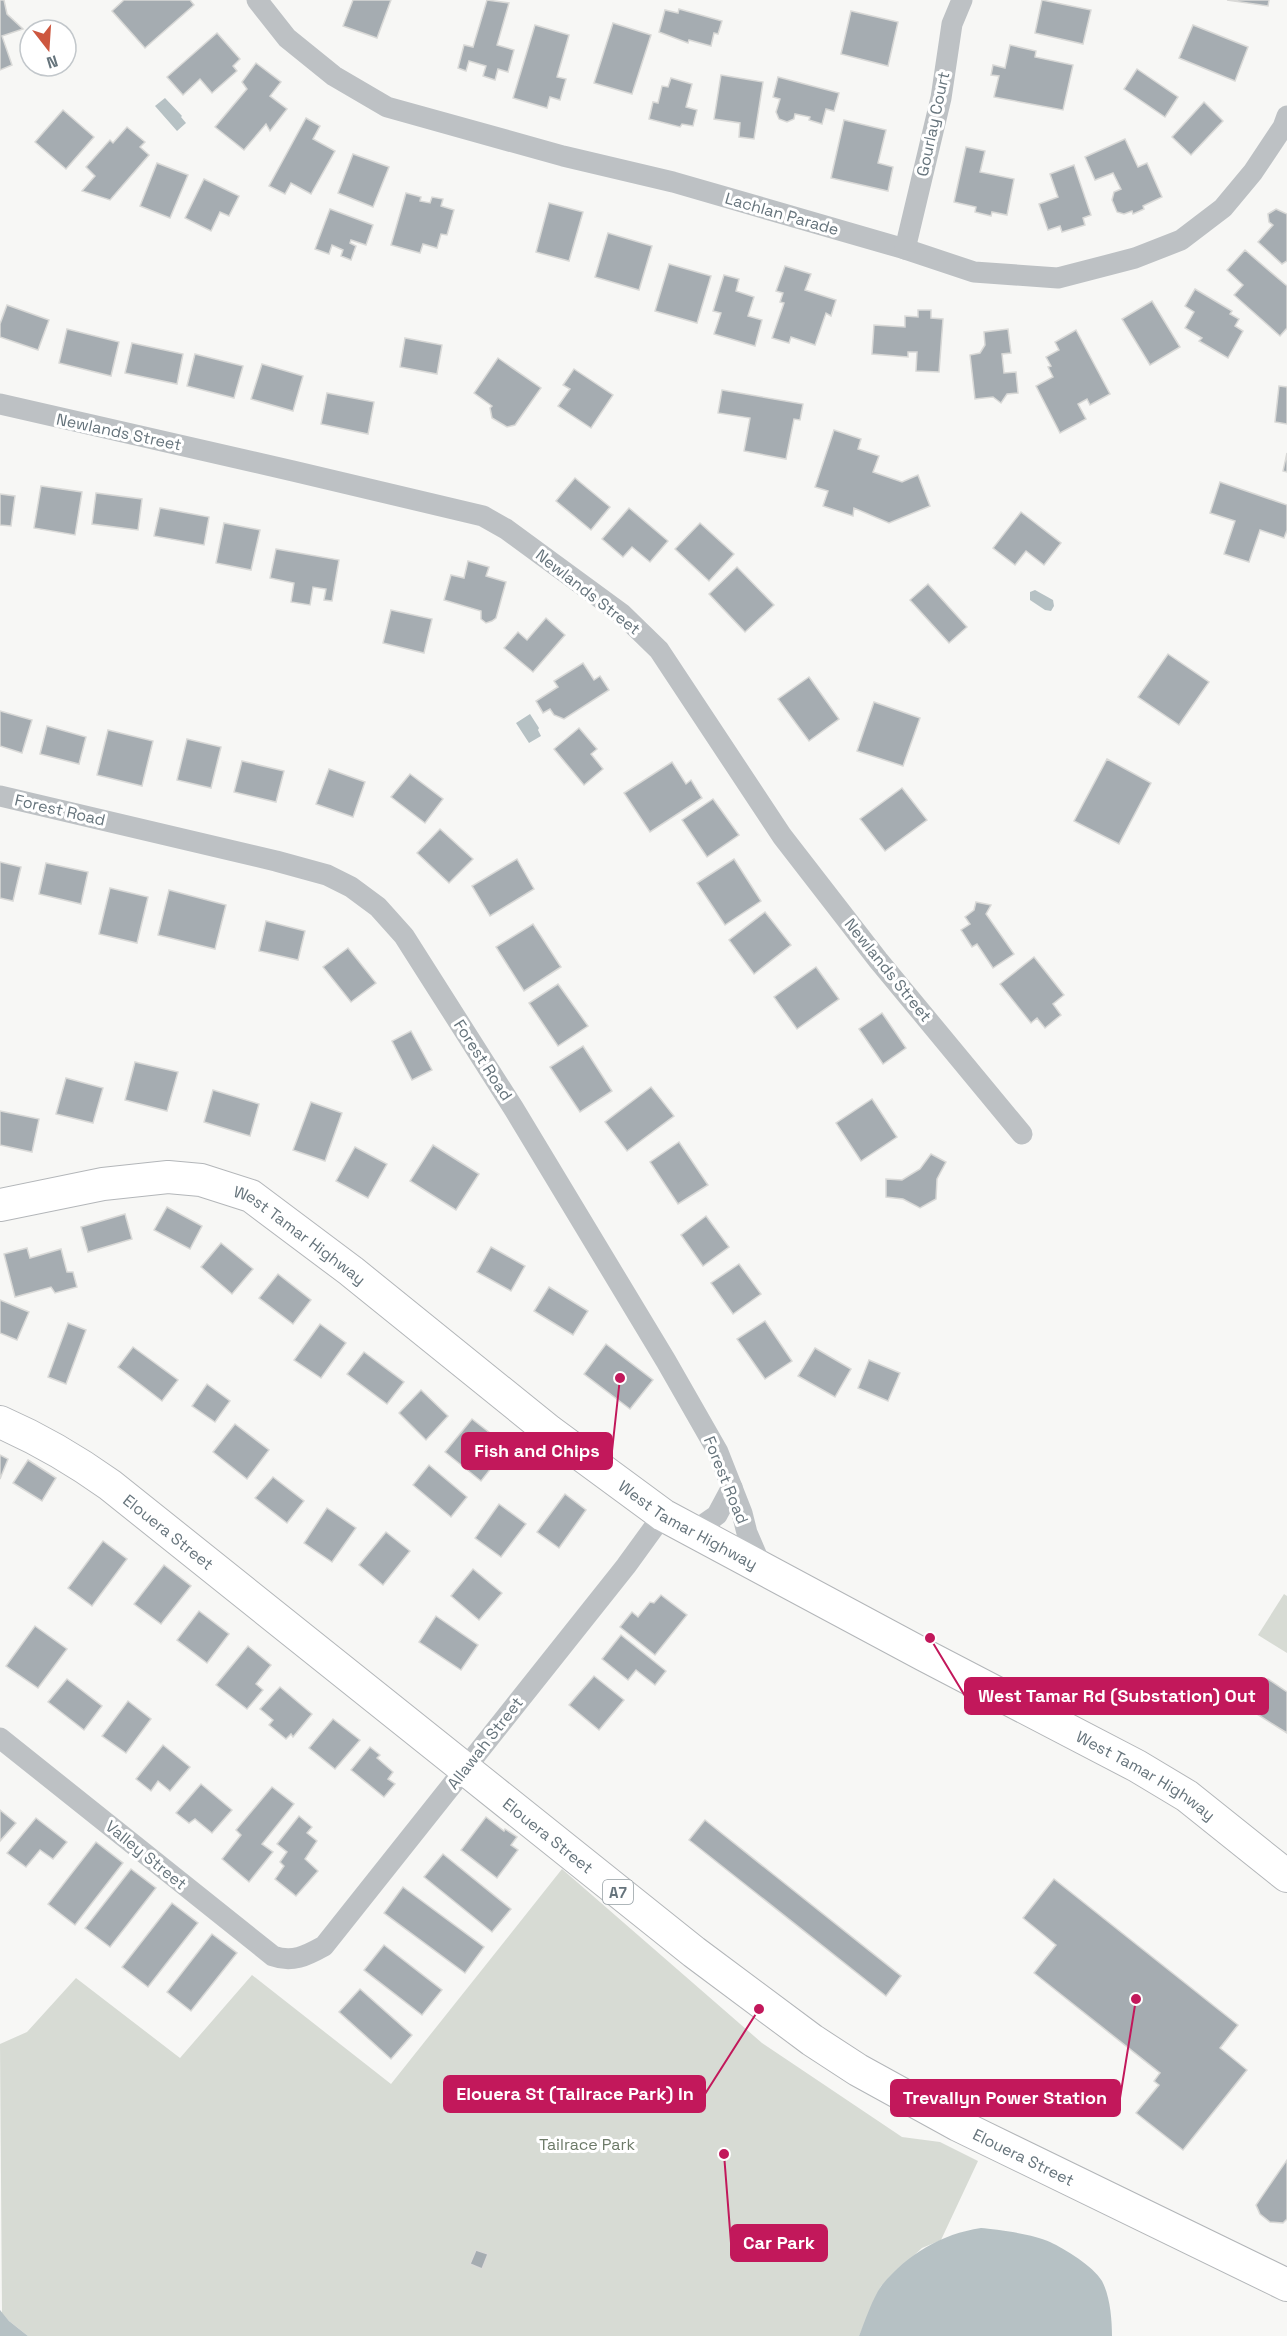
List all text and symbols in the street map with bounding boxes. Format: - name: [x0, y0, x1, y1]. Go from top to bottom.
- north arrow: [18, 18, 78, 78]
- text: N: [44, 50, 60, 73]
- street label: Gourlay Court: [912, 70, 954, 178]
- street label: Lachlan Parade: [723, 188, 841, 240]
- street label: Newlands Street: [54, 408, 184, 456]
- street label: Newlands Street: [531, 544, 645, 640]
- street label: Forest Road: [13, 789, 107, 831]
- street label: Newlands Street: [840, 914, 936, 1026]
- street label: Forest Road: [449, 1015, 517, 1105]
- street label: West Tamar Highway: [231, 1181, 370, 1289]
- callout: Fish and Chips: [462, 1433, 612, 1469]
- street label: Forest Road: [699, 1433, 753, 1527]
- text: Fish and Chips: [474, 1439, 600, 1462]
- street label: West Tamar Highway: [614, 1475, 761, 1574]
- street label: Elouera Street: [119, 1489, 218, 1574]
- callout: West Tamar Rd (Substation) Out: [965, 1678, 1268, 1714]
- text: West Tamar Rd (Substation) Out: [978, 1684, 1256, 1707]
- street label: Allawah Street: [442, 1693, 528, 1793]
- street label: West Tamar Highway: [1073, 1726, 1220, 1825]
- street label: Elouera Street: [499, 1793, 598, 1878]
- street label: Valley Street: [101, 1816, 191, 1894]
- road number: A7: [603, 1880, 633, 1904]
- callout: Elouera St (Tailrace Park) In: [444, 2076, 705, 2112]
- callout: Trevallyn Power Station: [891, 2080, 1120, 2116]
- text: Elouera St (Tailrace Park) In: [456, 2082, 694, 2105]
- text: Trevallyn Power Station: [903, 2086, 1107, 2109]
- street label: Elouera Street: [970, 2123, 1078, 2190]
- park label: Tailrace Park: [539, 2134, 636, 2155]
- callout: Car Park: [731, 2225, 827, 2261]
- text: Car Park: [743, 2231, 815, 2254]

